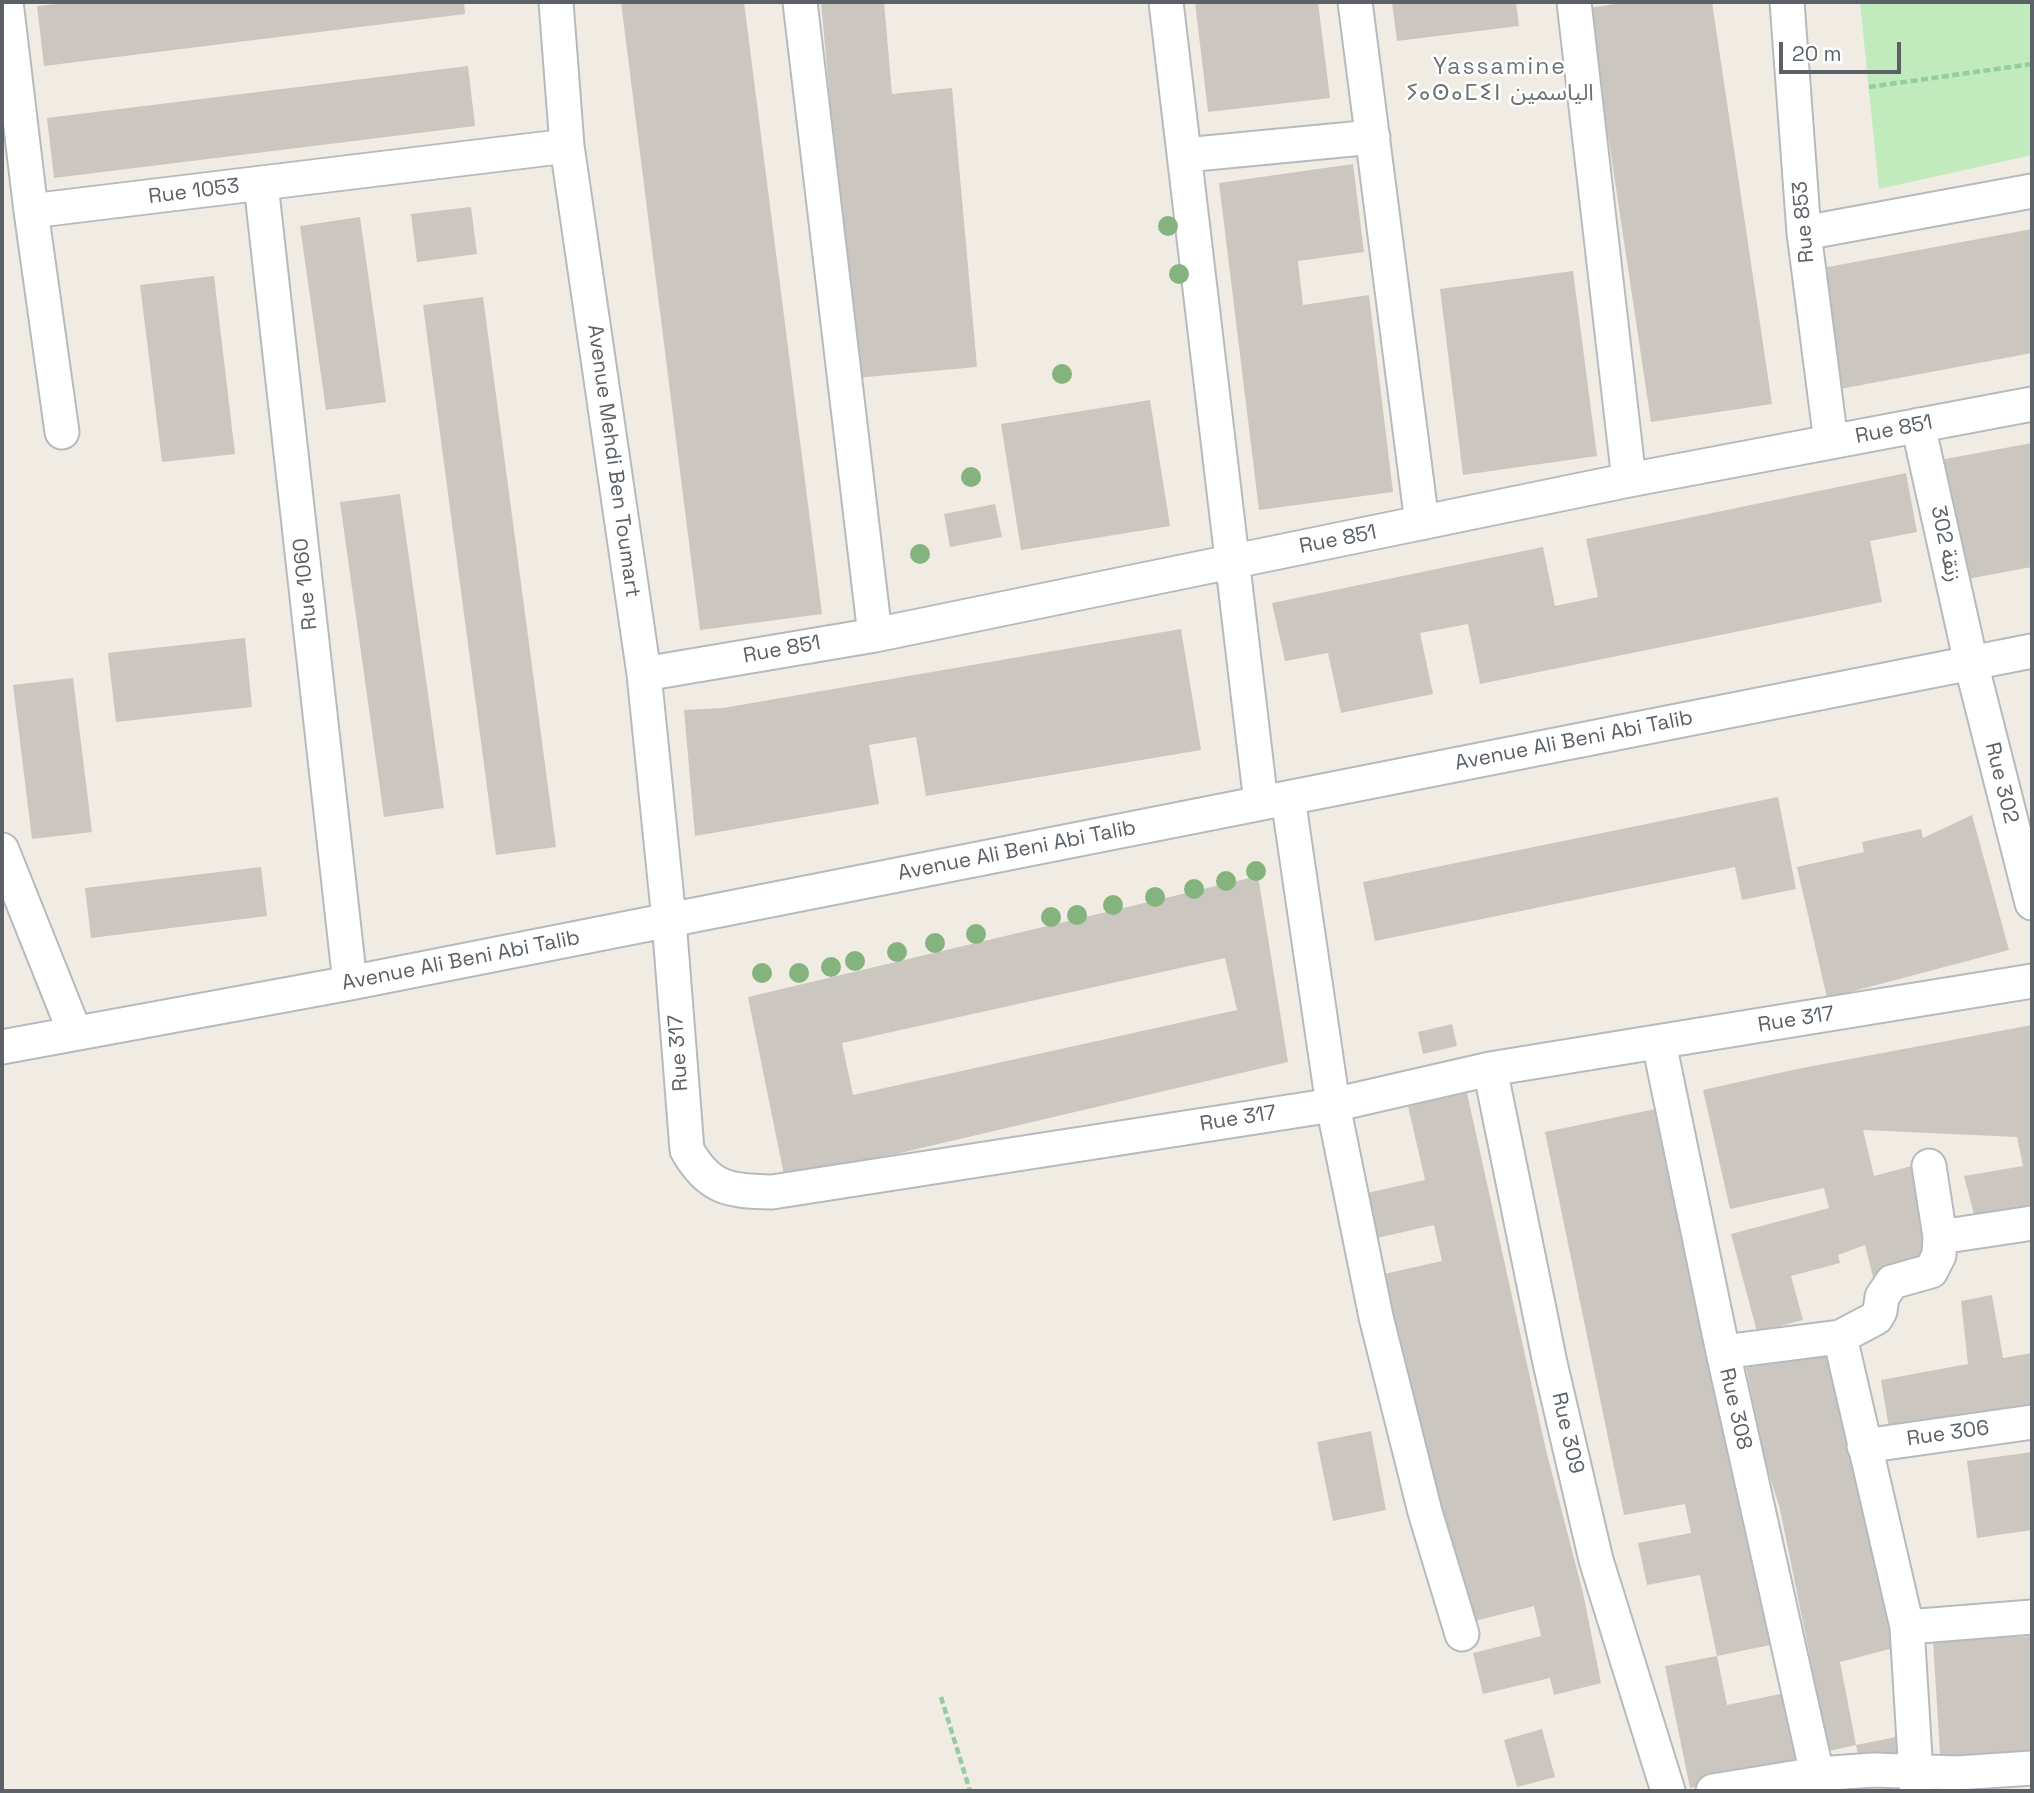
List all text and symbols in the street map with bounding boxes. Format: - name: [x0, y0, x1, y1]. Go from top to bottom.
- scale bar: [1782, 28, 1904, 72]
- text: 20 m: [1792, 40, 1842, 67]
- district label: Yassamine ⵢⴰⵙⴰⵎⵉⵏ الياسمين: [1414, 54, 1586, 108]
- street label: Rue 1053: [147, 174, 241, 210]
- street label: Rue 853: [1788, 180, 1820, 264]
- street label: Avenue Mehdi Ben Toumart: [581, 323, 645, 599]
- street label: Rue 851: [1853, 410, 1935, 450]
- street label: زنقة 302: [1925, 503, 1965, 585]
- street label: Rue 851: [1297, 520, 1379, 560]
- street label: Rue 1060: [289, 537, 323, 631]
- street label: Rue 851: [741, 631, 823, 669]
- street label: Avenue Ali Beni Abi Talib: [1453, 706, 1695, 776]
- street label: Rue 302: [1979, 740, 2023, 826]
- street label: Avenue Ali Beni Abi Talib: [896, 816, 1138, 886]
- street label: Avenue Ali Beni Abi Talib: [340, 926, 582, 996]
- street label: Rue 317: [1756, 1002, 1836, 1038]
- street label: Rue 317: [664, 1014, 694, 1092]
- street label: Rue 317: [1198, 1101, 1278, 1137]
- street label: Rue 308: [1713, 1366, 1757, 1452]
- street label: Rue 309: [1545, 1390, 1589, 1476]
- street label: Rue 306: [1905, 1416, 1991, 1452]

